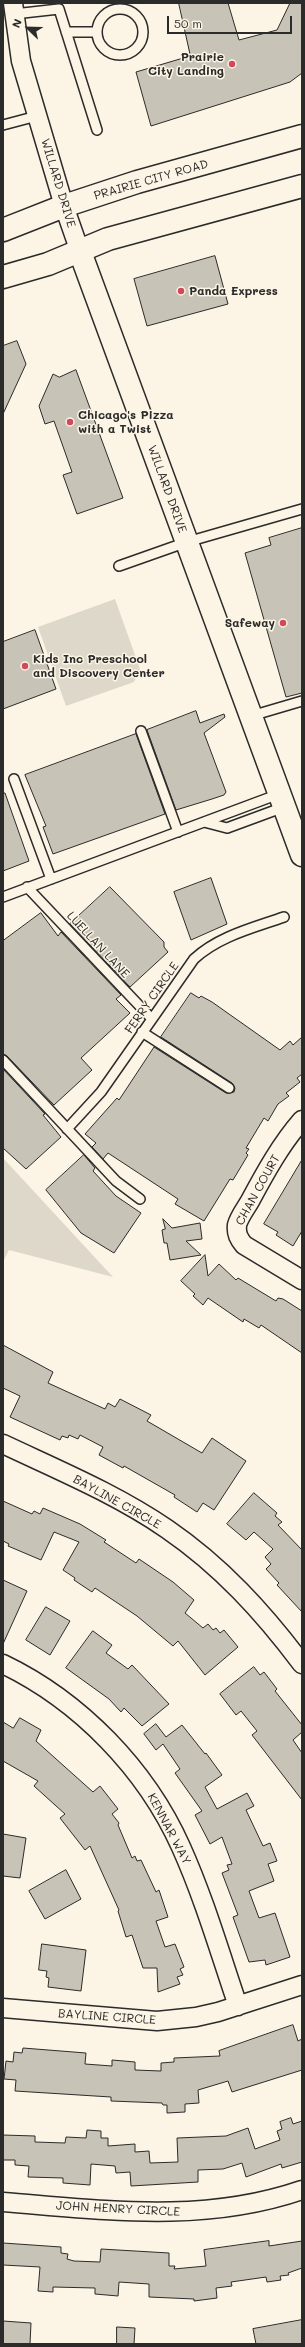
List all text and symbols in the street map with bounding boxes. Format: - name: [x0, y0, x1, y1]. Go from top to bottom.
- north arrow: [8, 8, 48, 48]
- scale bar: [169, 8, 294, 34]
- text: 50 m: [174, 15, 202, 31]
- text: N: [8, 16, 25, 30]
- place label: Prairie City Landing: [148, 50, 224, 78]
- marker: Prairie City Landing: [227, 59, 237, 69]
- street label: WILLARD DRIVE: [38, 137, 78, 229]
- street label: PRAIRIE CITY ROAD: [92, 157, 210, 203]
- place label: Panda Express: [189, 284, 278, 298]
- marker: Panda Express: [176, 286, 186, 296]
- place label: Chicago's Pizza with a Twist: [78, 408, 174, 436]
- marker: Chicago's Pizza with a Twist: [65, 417, 75, 427]
- street label: WILLARD DRIVE: [144, 443, 190, 535]
- place label: Safeway: [225, 616, 275, 630]
- marker: Safeway: [278, 618, 288, 628]
- place label: Kids Inc Preschool and Discovery Center: [33, 652, 165, 680]
- marker: Kids Inc Preschool and Discovery Center: [20, 661, 30, 671]
- street label: LUELLAN LANE: [64, 909, 132, 981]
- street label: FERRY CIRCLE: [122, 959, 182, 1037]
- street label: CHAN COURT: [233, 1152, 283, 1228]
- street label: BAYLINE CIRCLE: [71, 1472, 163, 1532]
- street label: KENNAR WAY: [144, 1791, 194, 1867]
- street label: BAYLINE CIRCLE: [58, 2006, 156, 2028]
- street label: JOHN HENRY CIRCLE: [56, 2199, 180, 2219]

